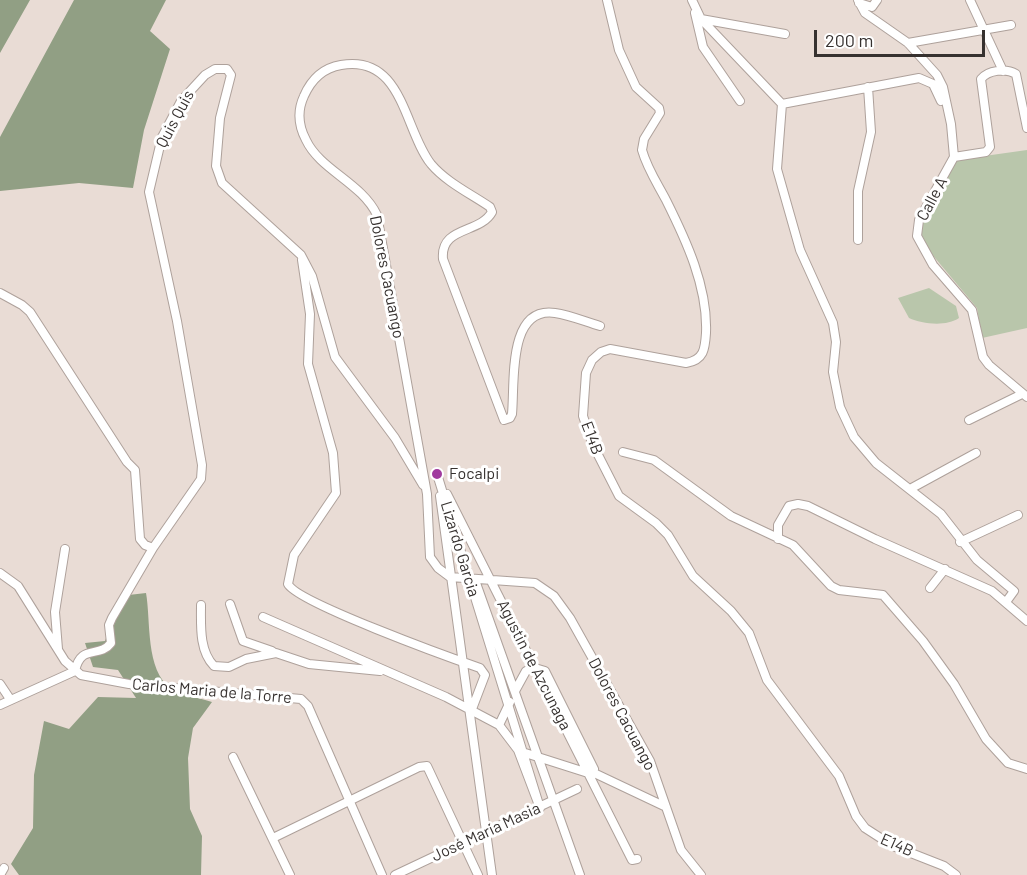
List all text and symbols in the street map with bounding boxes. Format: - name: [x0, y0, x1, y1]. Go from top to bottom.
- scale bar: [817, 18, 988, 56]
- text: 200 m: [825, 29, 873, 51]
- street label: Quis Quis: [152, 87, 198, 151]
- street label: Calle A: [913, 174, 951, 224]
- street label: Dolores Cacuango: [366, 214, 408, 340]
- street label: E14B: [577, 419, 607, 457]
- place label: Focalpi: [449, 464, 499, 484]
- marker: Focalpi: [430, 467, 444, 481]
- street label: Lizardo Garcia: [436, 499, 484, 599]
- street label: Agustin de Azcunaga: [493, 597, 575, 733]
- street label: Dolores Cacuango: [584, 654, 660, 774]
- street label: Carlos Maria de la Torre: [131, 674, 293, 708]
- street label: José Maria Masia: [429, 798, 543, 866]
- street label: E14B: [878, 829, 916, 861]

